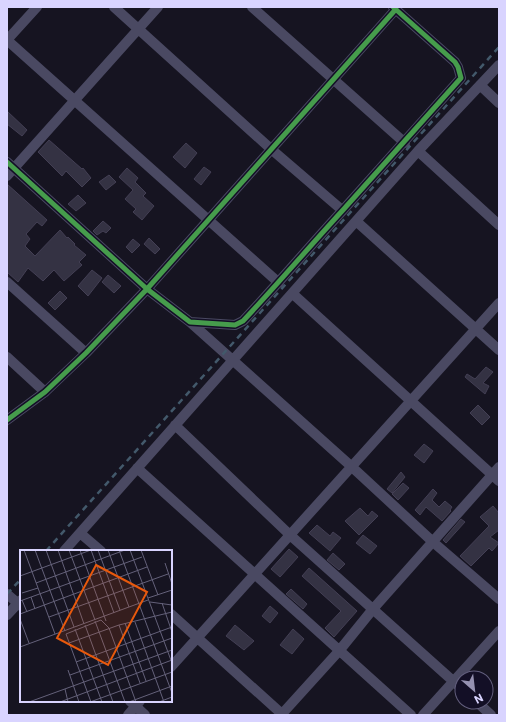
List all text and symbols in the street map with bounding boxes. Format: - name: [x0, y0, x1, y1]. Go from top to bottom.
- inset map: [20, 550, 172, 702]
- north arrow: [454, 670, 494, 710]
- text: N: [472, 692, 486, 707]

